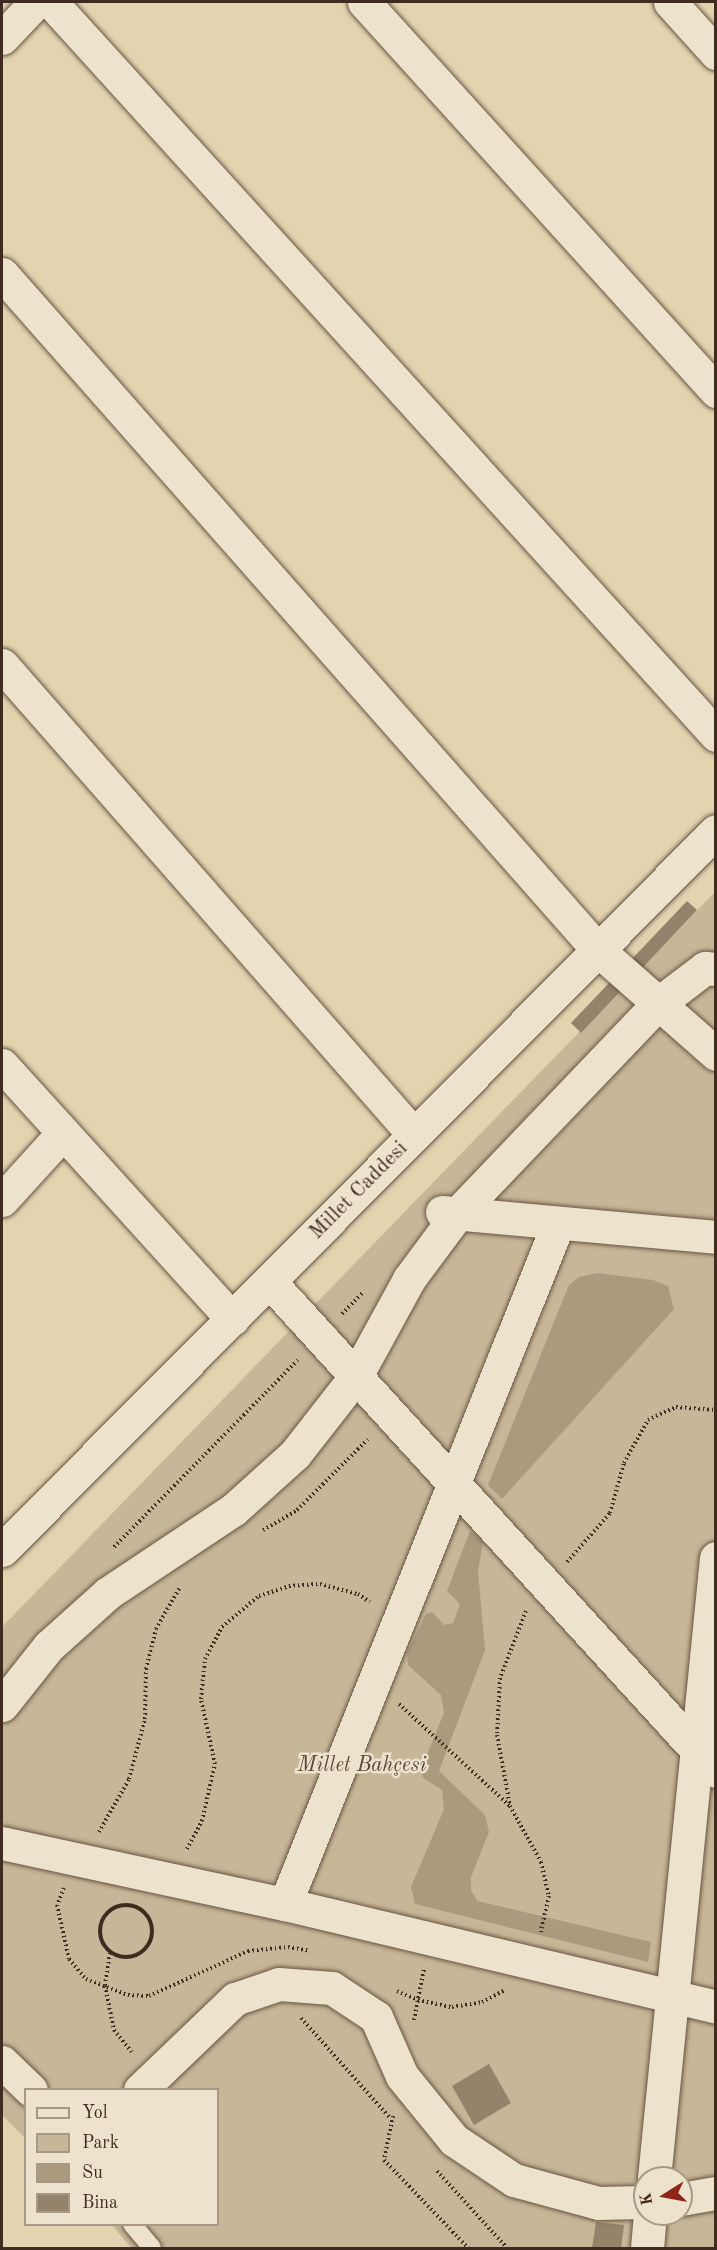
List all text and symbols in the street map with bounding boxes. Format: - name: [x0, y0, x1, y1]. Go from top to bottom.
- street label: Millet Caddesi: [305, 1137, 413, 1245]
- park label: Millet Bahçesi: [297, 1753, 427, 1779]
- legend: [24, 2088, 219, 2226]
- text: Yol: [82, 2104, 108, 2122]
- text: Park: [82, 2134, 119, 2152]
- text: Su: [82, 2164, 103, 2182]
- north arrow: [633, 2166, 693, 2226]
- text: K: [638, 2191, 656, 2207]
- text: Bina: [82, 2194, 118, 2212]

